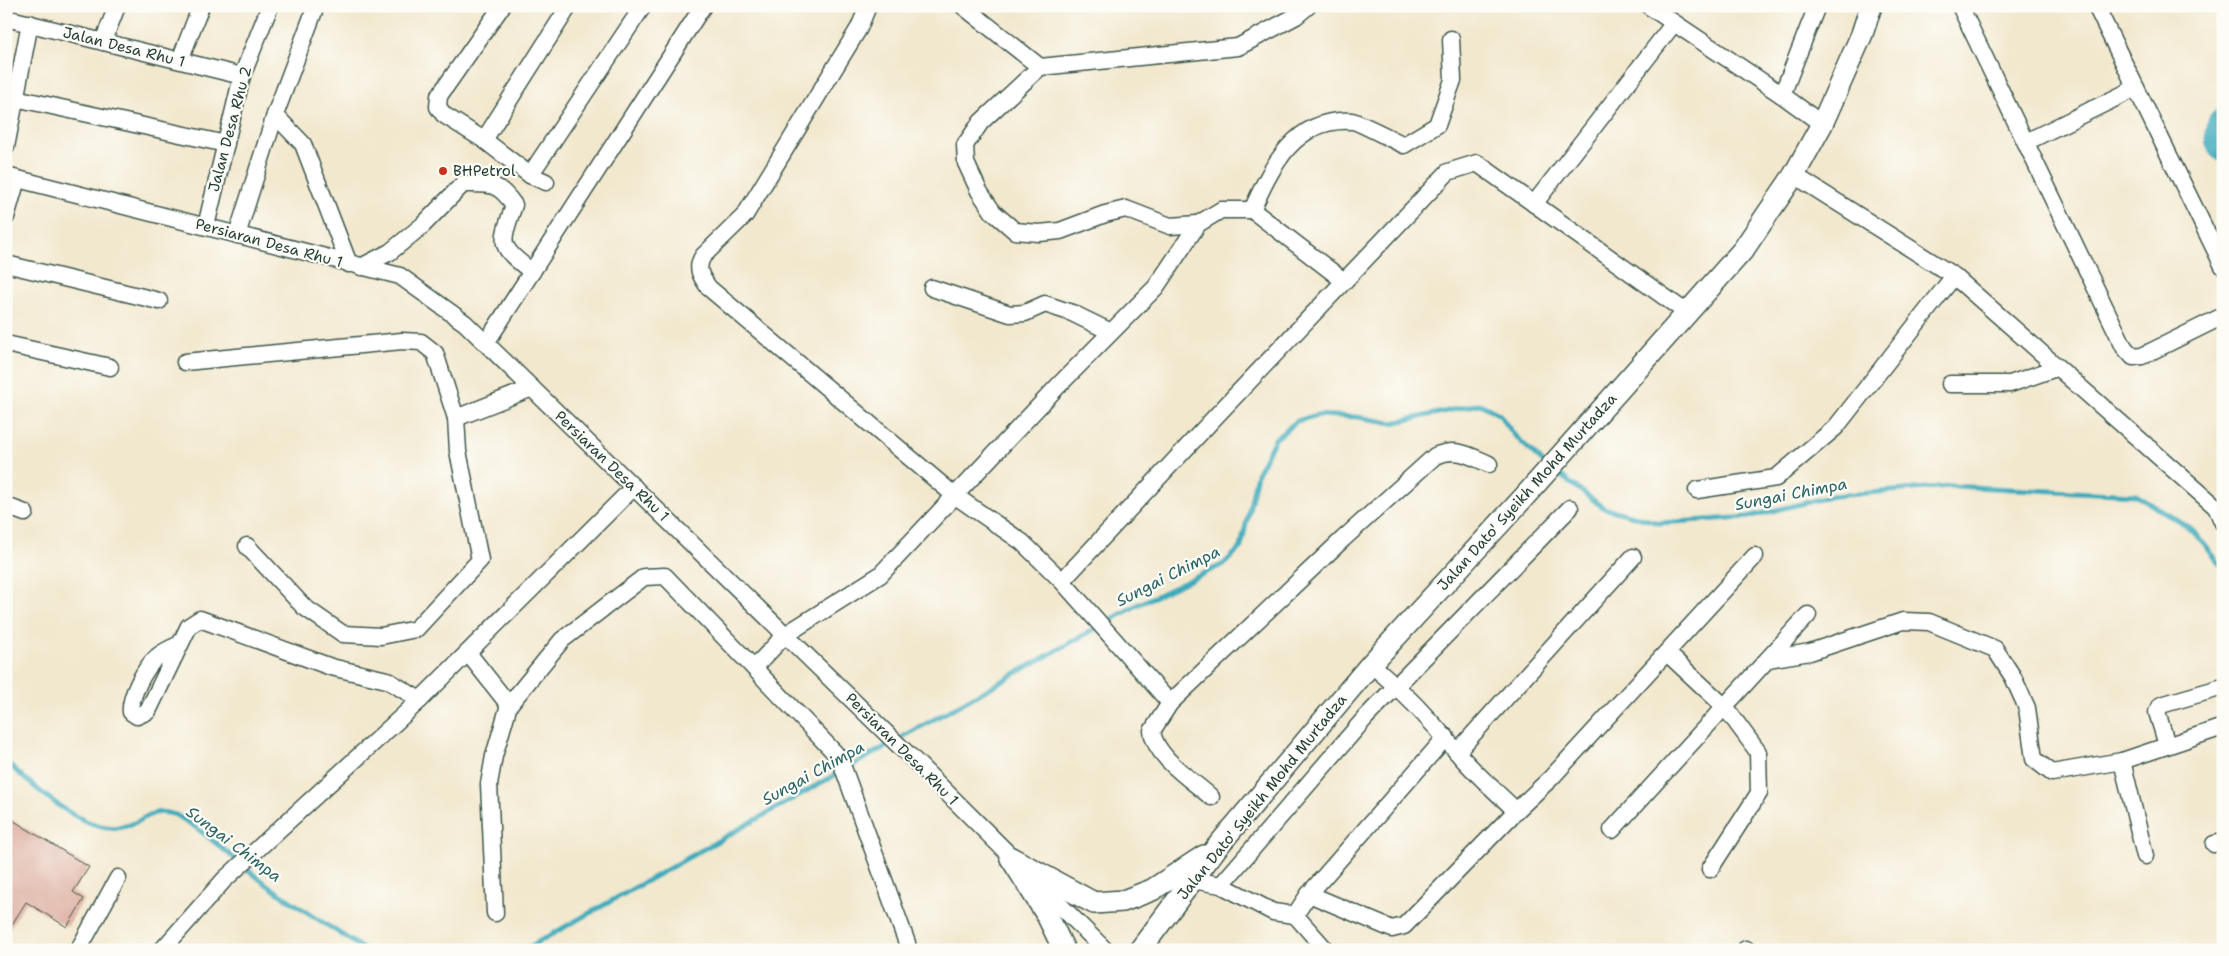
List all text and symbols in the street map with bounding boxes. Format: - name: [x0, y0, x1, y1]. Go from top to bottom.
- street label: Jalan Desa Rhu 1: [61, 22, 187, 72]
- street label: Jalan Desa Rhu 2: [204, 64, 256, 194]
- place label: BHPetrol: [453, 161, 516, 181]
- marker: BHPetrol: [437, 165, 449, 177]
- street label: Persiaran Desa Rhu 1: [193, 214, 345, 272]
- street label: Jalan Dato' Syeikh Mohd Murtadza: [1433, 389, 1622, 595]
- street label: Persiaran Desa Rhu 1: [550, 406, 674, 526]
- water label: Sungai Chimpa: [1733, 473, 1849, 515]
- water label: Sungai Chimpa: [1112, 541, 1224, 611]
- street label: Persiaran Desa Rhu 1: [841, 688, 963, 810]
- street label: Jalan Dato' Syeikh Mohd Murtadza: [1173, 690, 1352, 904]
- water label: Sungai Chimpa: [758, 736, 868, 810]
- water label: Sungai Chimpa: [182, 801, 286, 887]

